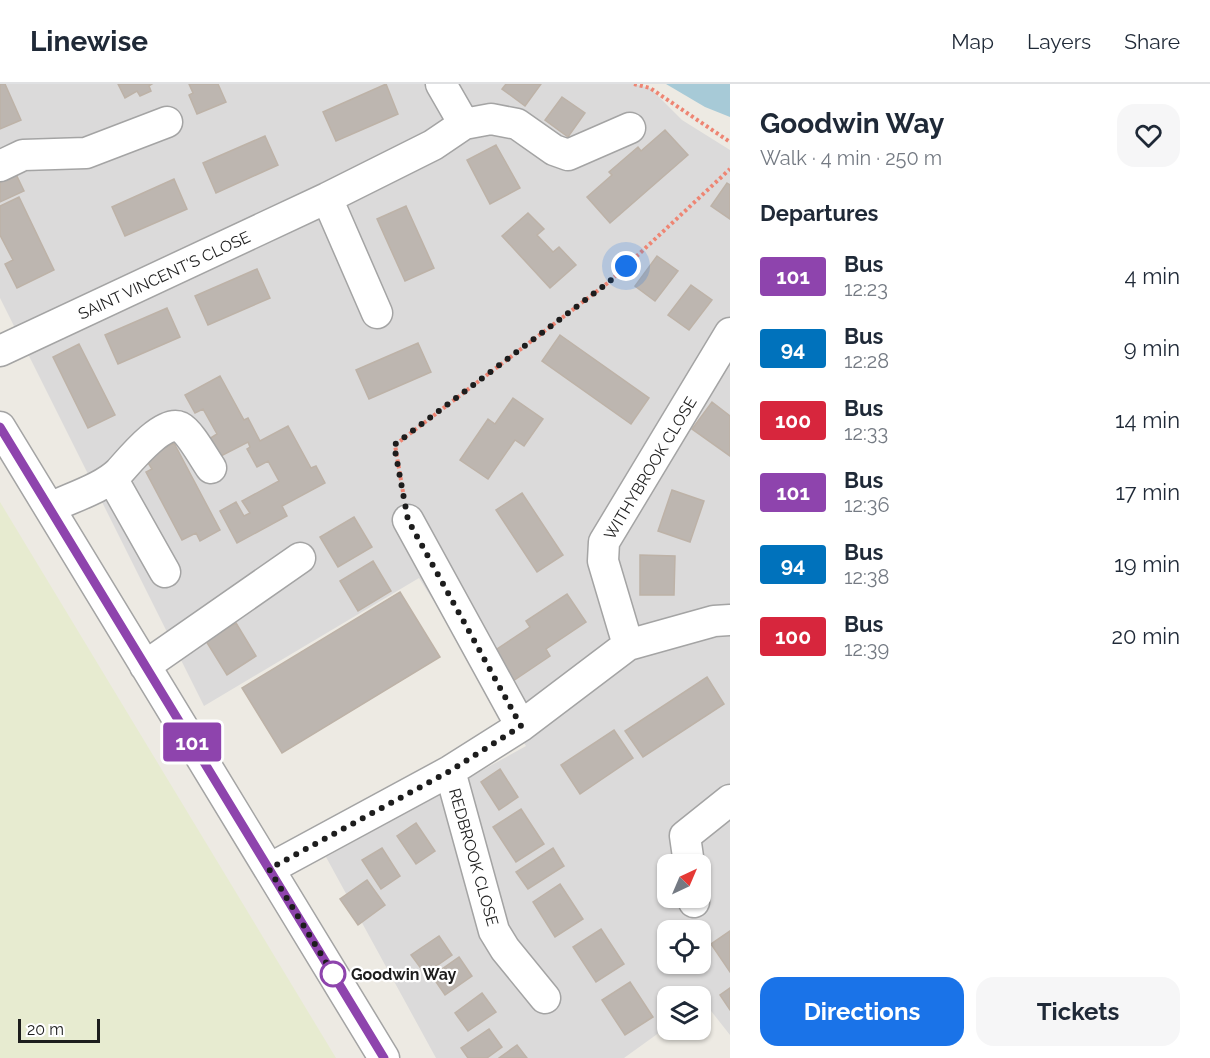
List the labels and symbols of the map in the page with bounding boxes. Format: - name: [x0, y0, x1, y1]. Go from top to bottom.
- street label: SAINT VINCENT'S CLOSE: [75, 227, 254, 324]
- your location: [611, 251, 641, 281]
- street label: WITHYBROOK CLOSE: [600, 393, 701, 543]
- line badge: 101: [158, 722, 226, 762]
- street label: REDBROOK CLOSE: [445, 786, 502, 928]
- north arrow: [657, 854, 711, 908]
- marker: Goodwin Way: [320, 961, 346, 987]
- place label: Goodwin Way: [351, 965, 457, 984]
- scale bar: [18, 1016, 100, 1044]

